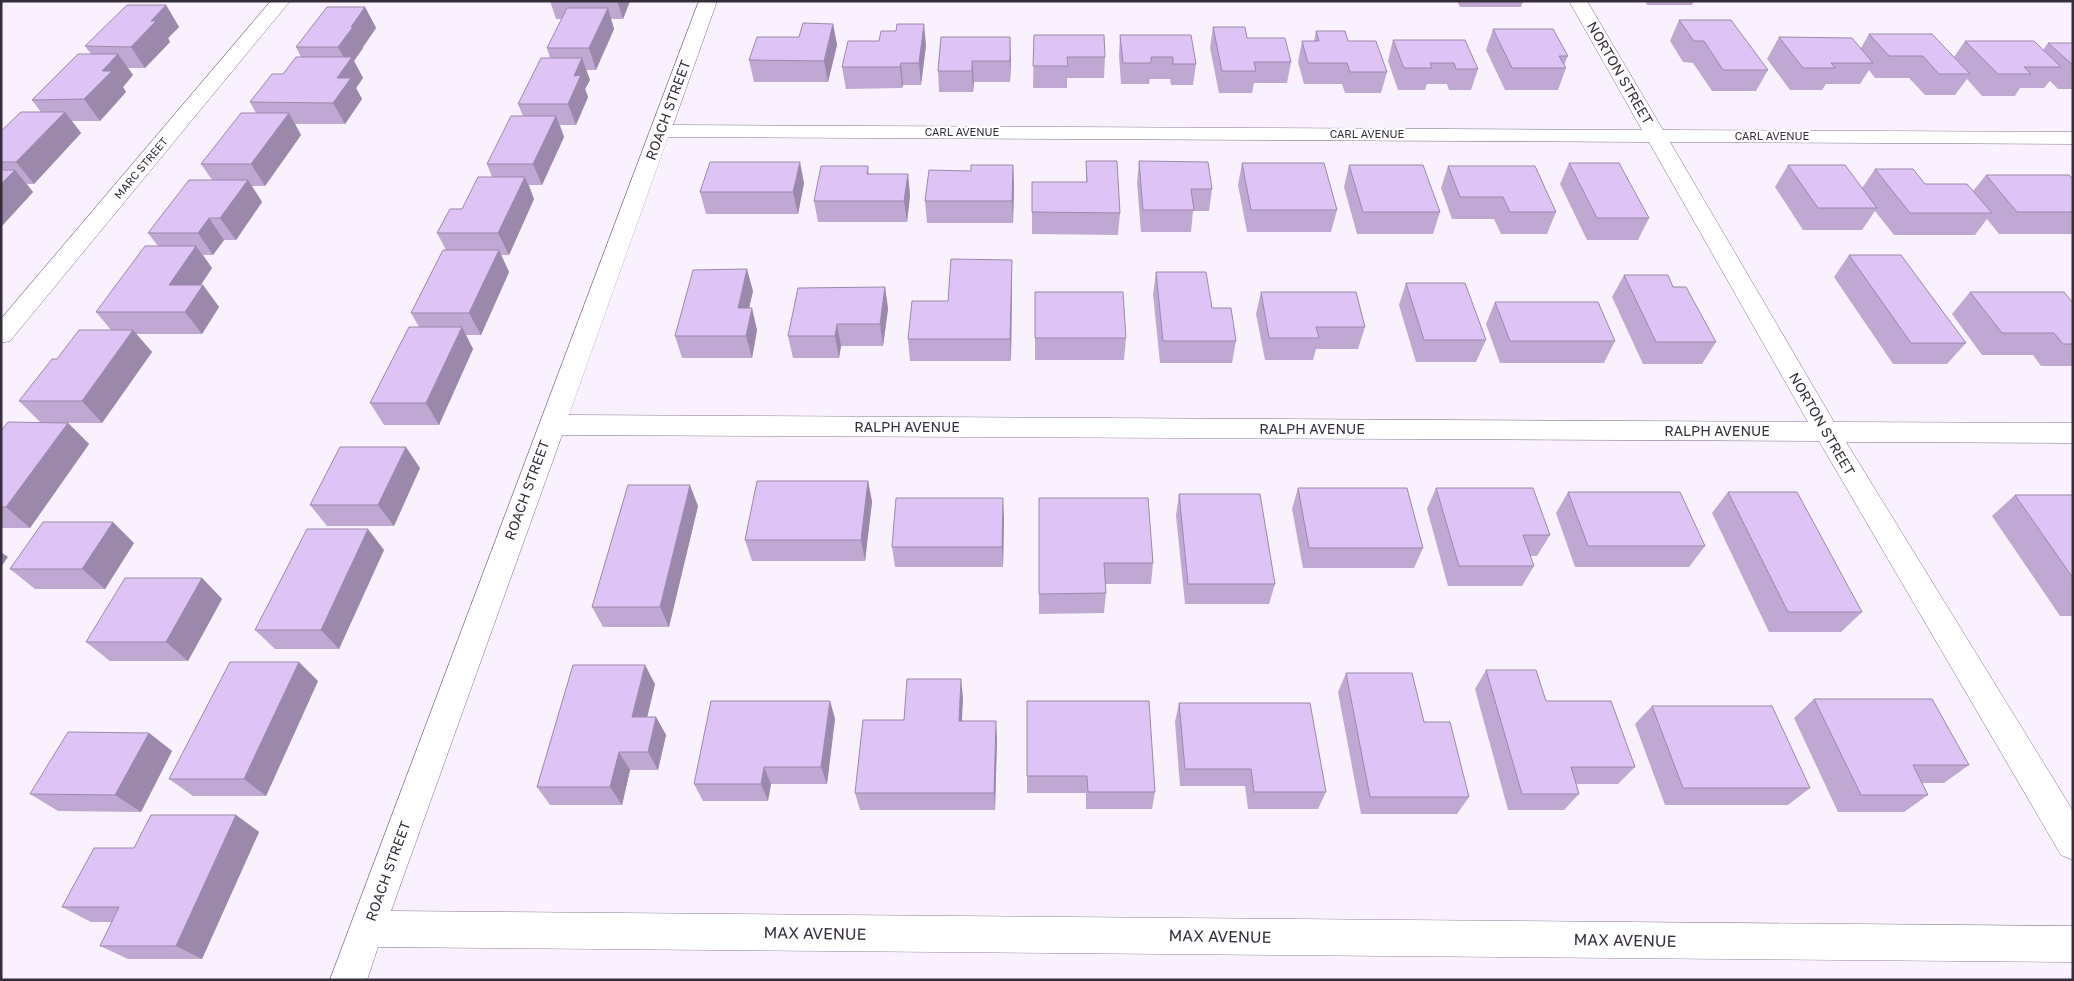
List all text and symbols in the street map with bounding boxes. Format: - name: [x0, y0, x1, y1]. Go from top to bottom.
- street label: NORTON STREET: [1584, 18, 1657, 128]
- street label: ROACH STREET: [642, 57, 694, 162]
- street label: CARL AVENUE: [925, 125, 1000, 138]
- street label: CARL AVENUE: [1330, 127, 1405, 140]
- street label: CARL AVENUE: [1735, 129, 1810, 142]
- street label: MARC STREET: [111, 134, 170, 201]
- street label: NORTON STREET: [1786, 369, 1859, 479]
- street label: RALPH AVENUE: [854, 418, 960, 435]
- street label: RALPH AVENUE: [1259, 420, 1365, 437]
- street label: RALPH AVENUE: [1664, 422, 1770, 439]
- street label: ROACH STREET: [501, 437, 553, 542]
- street label: ROACH STREET: [362, 818, 414, 923]
- street label: MAX AVENUE: [763, 922, 867, 944]
- street label: MAX AVENUE: [1168, 925, 1272, 947]
- street label: MAX AVENUE: [1573, 929, 1677, 951]

